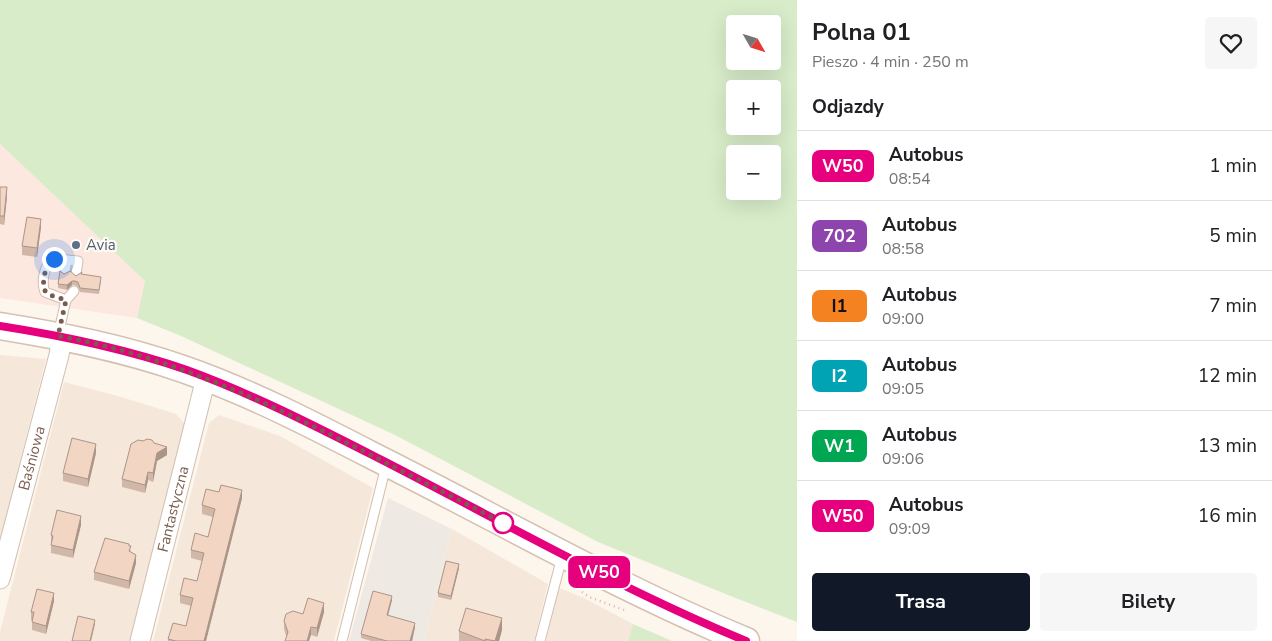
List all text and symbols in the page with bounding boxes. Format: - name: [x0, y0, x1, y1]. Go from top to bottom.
- north arrow: [726, 15, 781, 70]
- map controls: [726, 15, 781, 200]
- text: Polna 01: [812, 16, 911, 48]
- button: heart: [1205, 17, 1257, 69]
- text: Pieszo · 4 min · 250 m: [812, 51, 969, 73]
- button: +: [726, 80, 781, 135]
- text: Odjazdy: [812, 94, 884, 120]
- text: Autobus: [889, 142, 964, 168]
- button: −: [726, 145, 781, 200]
- text: 1 min: [1209, 153, 1257, 179]
- text: W50: [822, 154, 864, 178]
- text: 08:54: [889, 168, 931, 190]
- text: Autobus: [882, 212, 957, 238]
- text: 5 min: [1209, 223, 1257, 249]
- text: 702: [823, 224, 856, 248]
- place label: Avia: [86, 235, 116, 255]
- text: 08:58: [882, 238, 924, 260]
- marker: Avia: [70, 239, 82, 251]
- your location: [42, 247, 67, 272]
- text: Autobus: [882, 282, 957, 308]
- text: 7 min: [1209, 293, 1257, 319]
- text: I1: [832, 294, 847, 318]
- text: 09:00: [882, 308, 924, 330]
- text: Autobus: [882, 352, 957, 378]
- text: 12 min: [1198, 363, 1257, 389]
- text: I2: [832, 364, 847, 388]
- text: 09:05: [882, 378, 924, 400]
- text: Autobus: [882, 422, 957, 448]
- street label: Baśniowa: [14, 424, 50, 493]
- text: 13 min: [1198, 433, 1257, 459]
- text: W1: [824, 434, 855, 458]
- text: 09:06: [882, 448, 924, 470]
- street label: Fantastyczna: [153, 464, 194, 554]
- text: Autobus: [889, 492, 964, 518]
- text: 16 min: [1198, 503, 1257, 529]
- text: W50: [822, 504, 864, 528]
- unlabelled marker: [492, 512, 514, 534]
- text: 09:09: [889, 518, 931, 540]
- line badge: W50: [570, 556, 628, 588]
- text: W50: [578, 560, 620, 584]
- button: Trasa: [812, 573, 1030, 631]
- button: Bilety: [1040, 573, 1257, 631]

